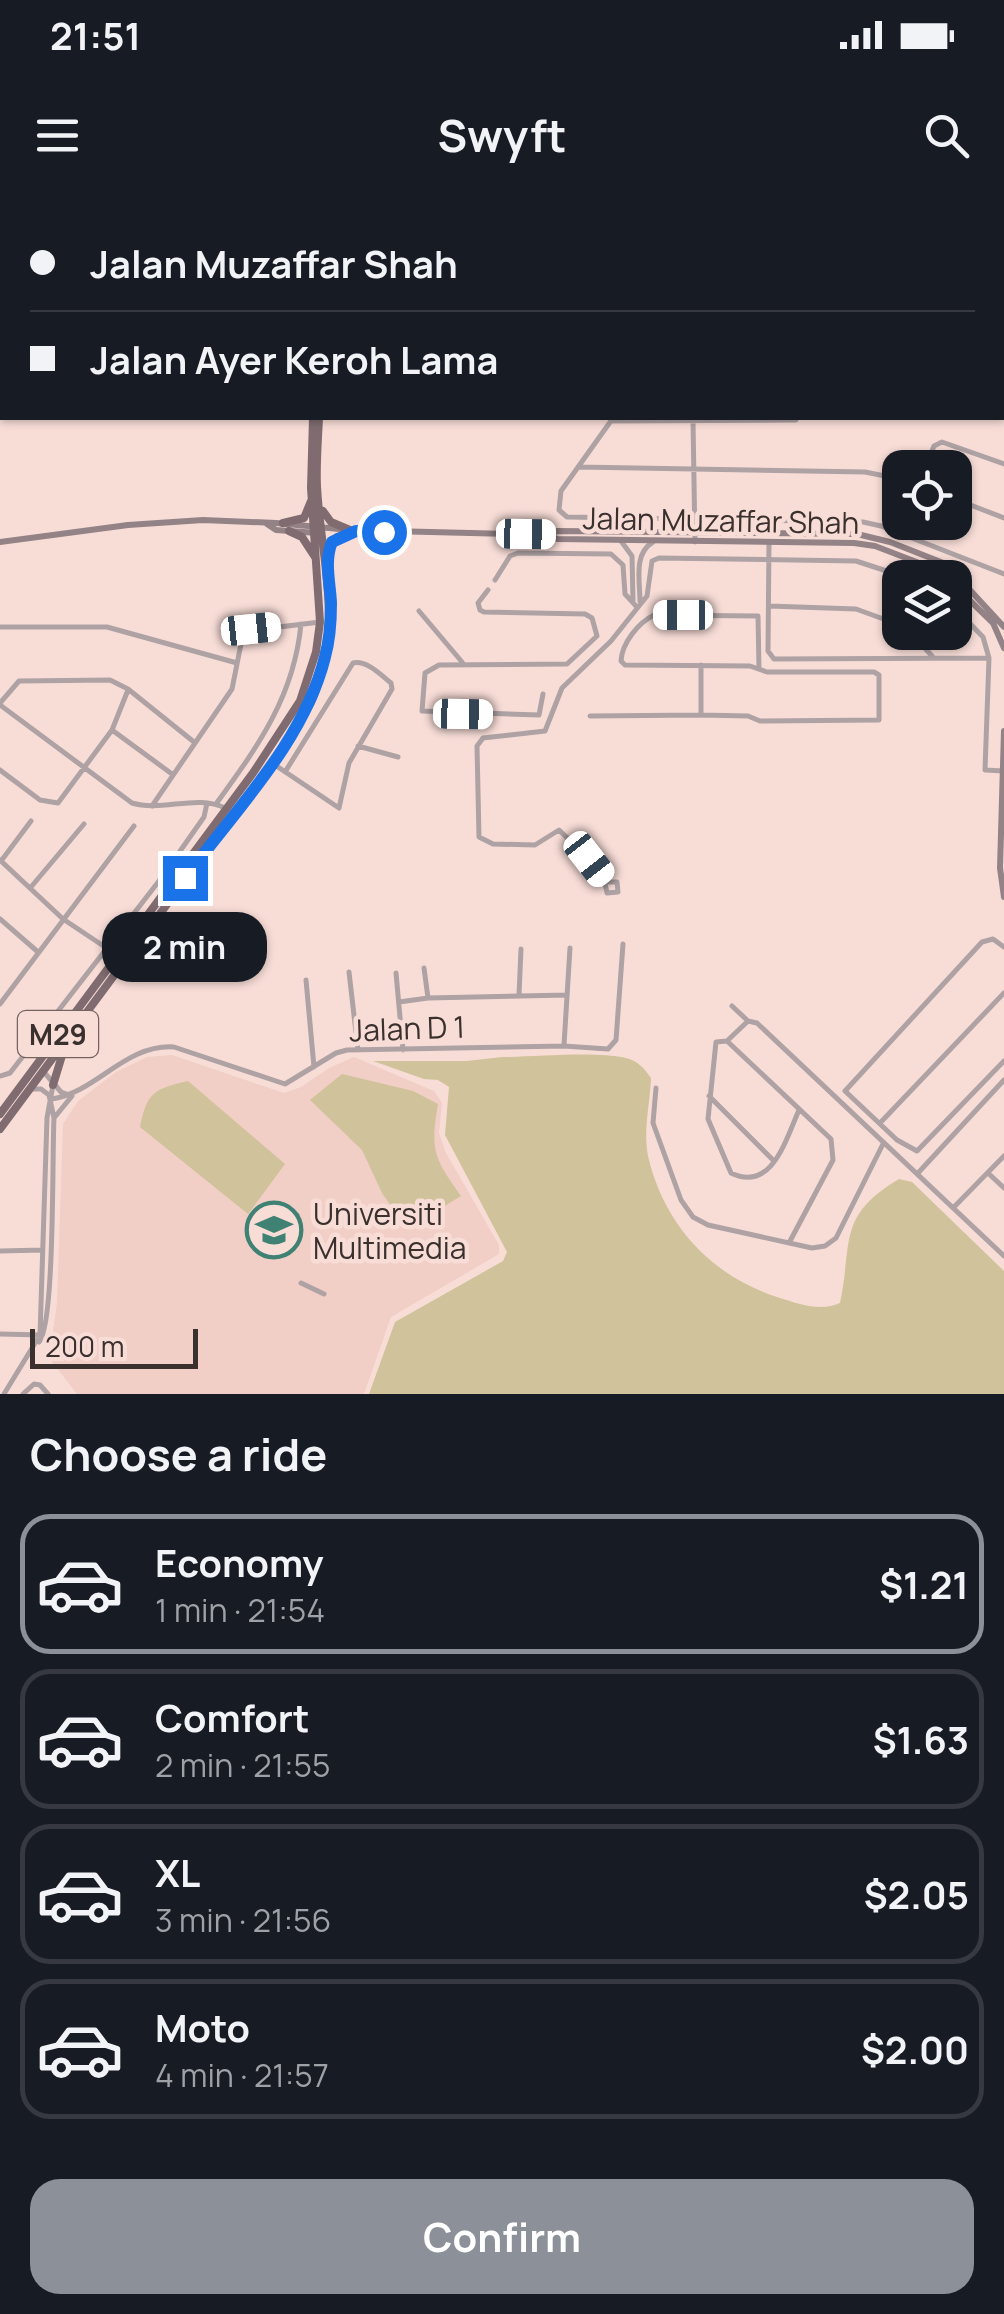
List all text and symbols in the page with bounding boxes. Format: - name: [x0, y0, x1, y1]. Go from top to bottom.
- text: 21:51: [50, 9, 141, 61]
- text: Swyft: [438, 104, 566, 166]
- icon: menu: [30, 108, 85, 163]
- icon: search: [919, 108, 974, 163]
- text: Jalan Muzaffar Shah: [90, 237, 458, 289]
- text: Jalan Ayer Keroh Lama: [90, 333, 498, 385]
- map controls: [882, 450, 972, 650]
- button: locate: [882, 450, 972, 540]
- street label: Jalan Muzaffar Shah: [582, 497, 860, 543]
- route start: [362, 510, 407, 555]
- car: [496, 518, 556, 550]
- button: layers: [882, 560, 972, 650]
- car: [653, 600, 713, 630]
- car: [220, 611, 282, 647]
- car: [433, 698, 493, 730]
- car: [559, 826, 619, 892]
- route end: [163, 856, 208, 901]
- callout: 2 min: [102, 913, 268, 983]
- text: 2 min: [143, 925, 226, 969]
- street label: Jalan D 1: [348, 1005, 466, 1051]
- road number: M29: [18, 1011, 98, 1057]
- place label: Universiti Multimedia: [313, 1193, 466, 1268]
- school or university icon: Universiti Multimedia: [244, 1200, 304, 1260]
- scale bar: [30, 1324, 198, 1368]
- text: 200 m: [45, 1327, 124, 1365]
- text: Choose a ride: [30, 1423, 327, 1485]
- text: Economy: [155, 1536, 324, 1588]
- icon: car: [35, 1539, 125, 1629]
- text: $1.21: [879, 1558, 969, 1610]
- text: 1 min · 21:54: [155, 1588, 325, 1632]
- text: Comfort: [155, 1691, 309, 1743]
- icon: car: [35, 1694, 125, 1784]
- text: $1.63: [873, 1713, 969, 1765]
- text: 2 min · 21:55: [155, 1743, 331, 1787]
- text: XL: [155, 1846, 200, 1898]
- icon: car: [35, 1849, 125, 1939]
- text: $2.05: [864, 1868, 969, 1920]
- text: 3 min · 21:56: [155, 1898, 331, 1942]
- text: Moto: [155, 2001, 250, 2053]
- icon: car: [35, 2004, 125, 2094]
- text: $2.00: [861, 2023, 969, 2075]
- text: 4 min · 21:57: [155, 2053, 329, 2097]
- button: Confirm: [30, 2179, 974, 2294]

